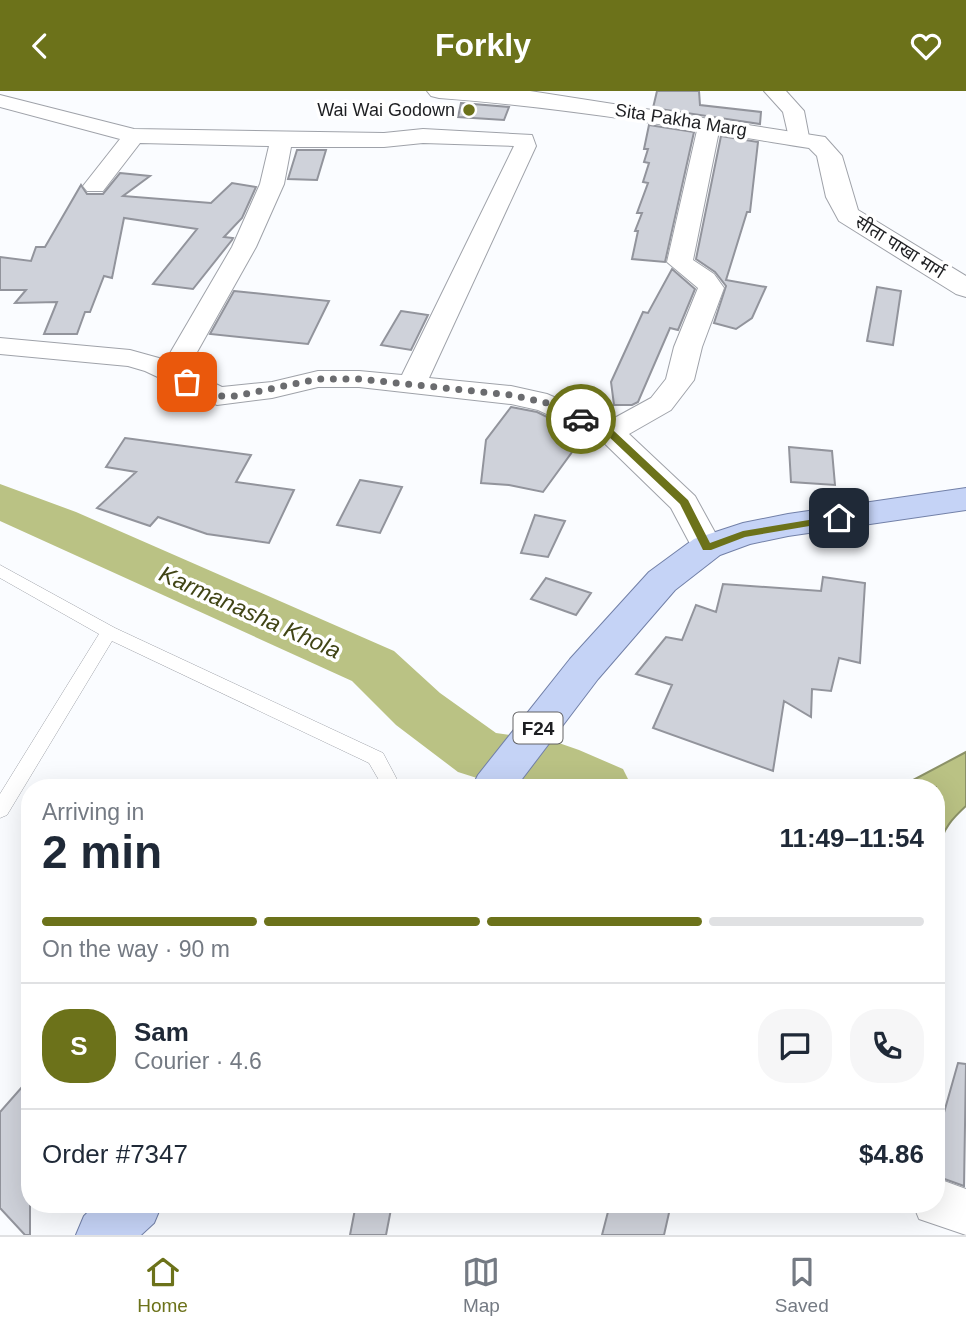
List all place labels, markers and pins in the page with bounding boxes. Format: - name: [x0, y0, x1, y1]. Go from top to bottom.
- place label: Wai Wai Godown: [317, 100, 455, 120]
- marker: Wai Wai Godown: [461, 102, 477, 118]
- pin: [157, 352, 217, 412]
- pin: [809, 488, 869, 548]

